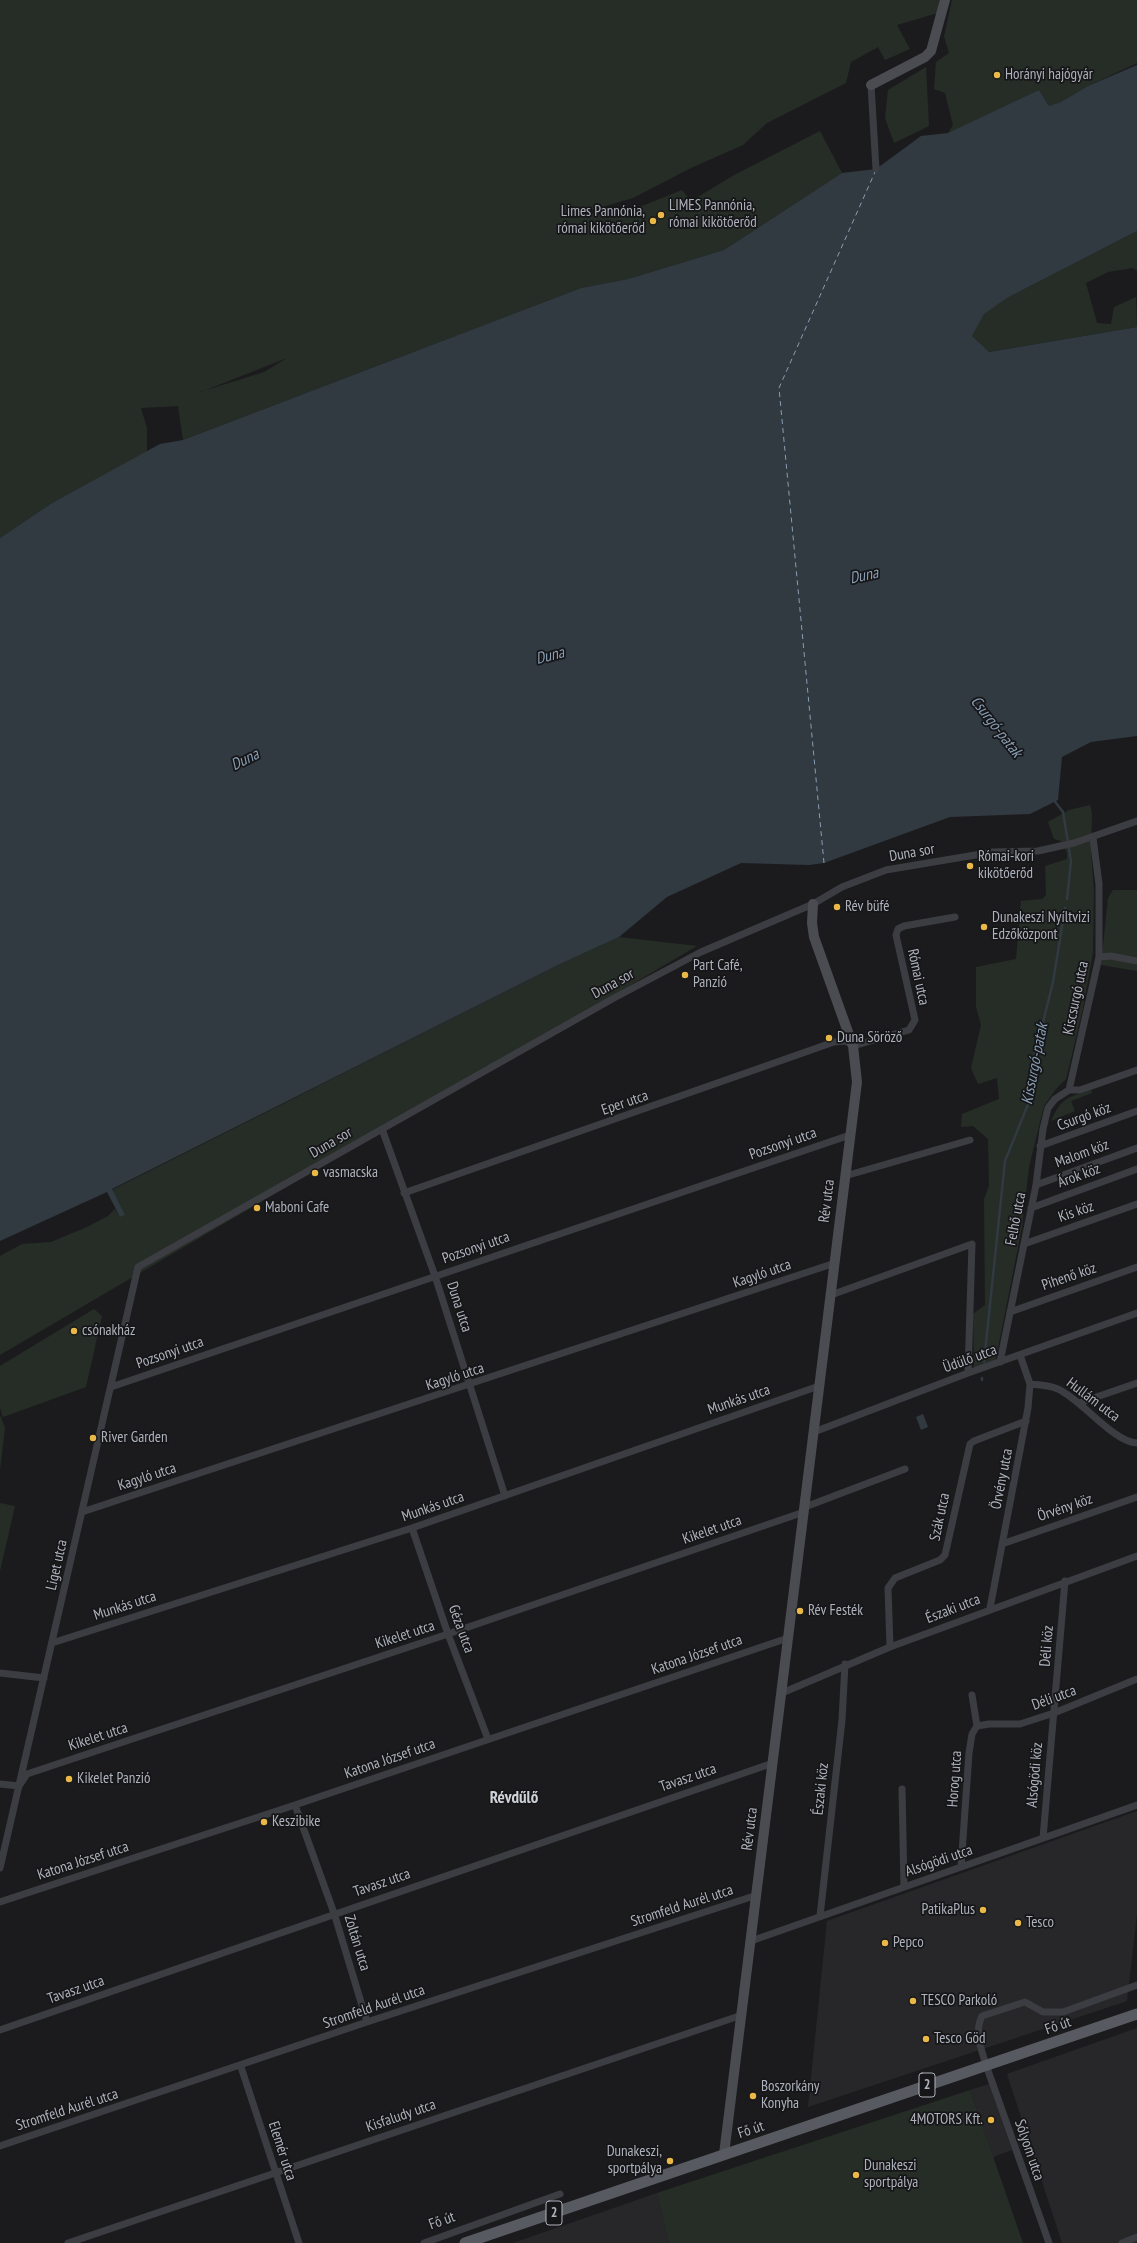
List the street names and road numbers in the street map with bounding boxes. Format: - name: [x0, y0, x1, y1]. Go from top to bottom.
- street label: Duna sor: [888, 840, 936, 866]
- street label: Római utca: [903, 947, 933, 1007]
- street label: Kiscsurgó utca: [1059, 960, 1093, 1036]
- street label: Duna sor: [589, 965, 637, 1003]
- street label: Eper utca: [599, 1087, 651, 1119]
- street label: Csurgó köz: [1055, 1099, 1113, 1135]
- street label: Duna sor: [307, 1124, 355, 1162]
- street label: Pozsonyi utca: [747, 1124, 819, 1164]
- street label: Malom köz: [1053, 1136, 1111, 1172]
- street label: Árok köz: [1055, 1160, 1103, 1192]
- street label: Rév utca: [815, 1178, 839, 1224]
- street label: Felhő utca: [1002, 1191, 1030, 1247]
- street label: Kis köz: [1056, 1198, 1096, 1226]
- street label: Pozsonyi utca: [440, 1228, 512, 1268]
- street label: Kagyló utca: [731, 1256, 793, 1292]
- street label: Pihenő köz: [1039, 1259, 1099, 1295]
- street label: Duna utca: [442, 1279, 476, 1335]
- street label: Pozsonyi utca: [134, 1333, 206, 1373]
- street label: Üdülő utca: [941, 1341, 999, 1377]
- street label: Kagyló utca: [424, 1359, 486, 1395]
- street label: Hullám utca: [1063, 1374, 1123, 1426]
- street label: Munkás utca: [706, 1381, 772, 1419]
- street label: Örvény utca: [987, 1447, 1017, 1511]
- street label: Kagyló utca: [116, 1459, 178, 1495]
- street label: Munkás utca: [400, 1488, 466, 1526]
- street label: Örvény köz: [1035, 1490, 1095, 1526]
- street label: Szák utca: [926, 1491, 954, 1543]
- street label: Kikelet utca: [680, 1512, 744, 1548]
- street label: Liget utca: [42, 1538, 72, 1592]
- street label: Munkás utca: [92, 1587, 158, 1625]
- street label: Északi utca: [923, 1590, 983, 1628]
- street label: Géza utca: [444, 1602, 478, 1656]
- street label: Kikelet utca: [373, 1617, 437, 1653]
- street label: Déli köz: [1036, 1625, 1058, 1667]
- street label: Katona József utca: [649, 1631, 745, 1679]
- street label: Déli utca: [1029, 1682, 1079, 1714]
- street label: Kikelet utca: [66, 1719, 130, 1755]
- street label: Katona József utca: [342, 1735, 438, 1783]
- street label: Alsógödi köz: [1023, 1742, 1047, 1808]
- street label: Horog utca: [944, 1750, 966, 1808]
- street label: Tavasz utca: [657, 1760, 719, 1796]
- street label: Északi köz: [809, 1762, 833, 1816]
- street label: Rév utca: [738, 1806, 762, 1852]
- street label: Katona József utca: [35, 1838, 131, 1884]
- street label: Alsógödi utca: [903, 1841, 975, 1881]
- street label: Tavasz utca: [351, 1865, 413, 1901]
- street label: Stromfeld Aurél utca: [629, 1881, 735, 1931]
- street label: Zoltán utca: [340, 1913, 374, 1973]
- street label: Tavasz utca: [45, 1972, 107, 2008]
- street label: Stromfeld Aurél utca: [321, 1981, 427, 2033]
- street label: Fő út: [1043, 2013, 1073, 2039]
- road number: 2: [919, 2073, 935, 2097]
- street label: Stromfeld Aurél utca: [14, 2085, 120, 2135]
- street label: Kisfaludy utca: [364, 2096, 438, 2136]
- street label: Fő út: [736, 2117, 766, 2143]
- street label: Sólyom utca: [1010, 2117, 1048, 2183]
- street label: Elemér utca: [264, 2119, 300, 2183]
- road number: 2: [546, 2201, 562, 2225]
- street label: Fő út: [426, 2208, 458, 2234]

